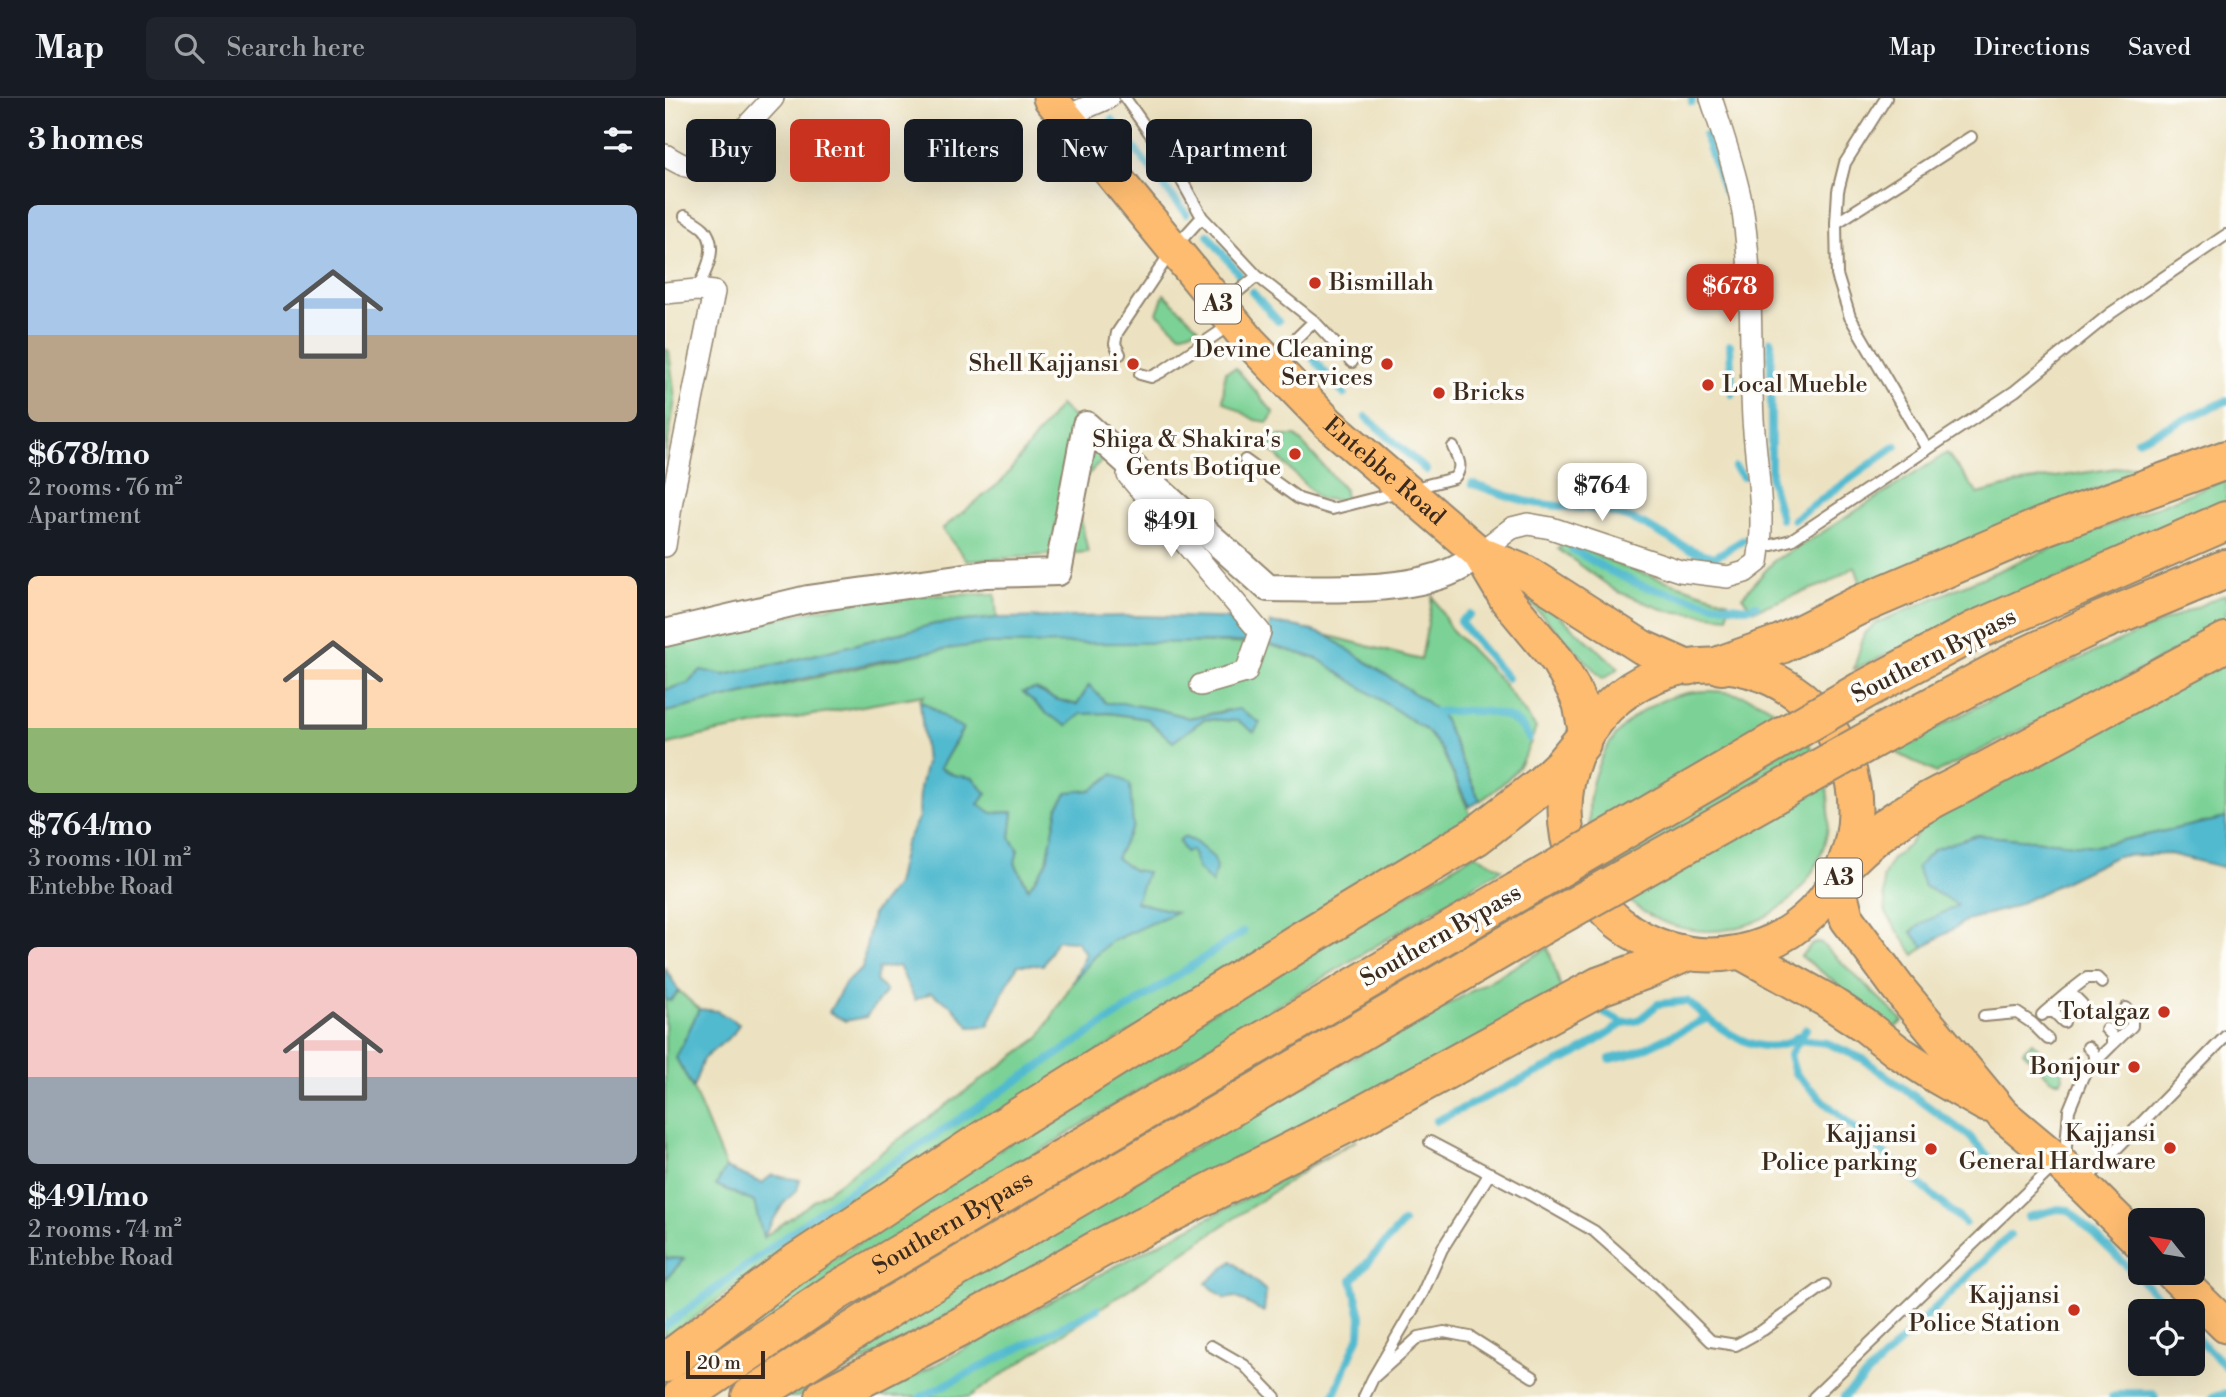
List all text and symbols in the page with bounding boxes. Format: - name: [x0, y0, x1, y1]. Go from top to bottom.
- search box: [146, 17, 636, 80]
- text: Map: [35, 28, 104, 69]
- icon: search: [170, 29, 208, 67]
- text: Search here: [226, 32, 365, 64]
- text: Map: [1889, 33, 1936, 63]
- text: Directions: [1974, 33, 2090, 63]
- text: Saved: [2128, 33, 2191, 63]
- chip: Buy: [686, 119, 776, 182]
- chip: Rent: [790, 119, 890, 182]
- chip: Filters: [904, 119, 1023, 182]
- chip: New: [1037, 119, 1132, 182]
- chip: Apartment: [1146, 119, 1312, 182]
- text: 3 homes: [28, 121, 143, 159]
- icon: filters: [599, 121, 637, 159]
- icon: home: [270, 251, 396, 377]
- pin: $678: [1689, 264, 1771, 324]
- place label: Bismillah: [1328, 268, 1434, 298]
- text: $678: [1703, 273, 1757, 301]
- marker: Bismillah: [1307, 275, 1323, 291]
- road number: A3: [1195, 284, 1241, 324]
- place label: Devine Cleaning Services: [1194, 335, 1374, 393]
- place label: Shell Kajjansi: [969, 349, 1119, 379]
- marker: Shell Kajjansi: [1125, 356, 1141, 372]
- marker: Devine Cleaning Services: [1379, 356, 1395, 372]
- place label: Local Mueble: [1722, 370, 1868, 400]
- marker: Local Mueble: [1700, 377, 1716, 393]
- place label: Bricks: [1452, 378, 1525, 408]
- marker: Bricks: [1431, 385, 1447, 401]
- street label: Entebbe Road: [1317, 411, 1452, 532]
- place label: Shiga & Shakira's Gents Botique: [1092, 425, 1281, 483]
- text: $678/mo: [28, 436, 150, 474]
- marker: Shiga & Shakira's Gents Botique: [1287, 446, 1303, 462]
- pin: $764: [1561, 464, 1643, 523]
- text: $764: [1574, 472, 1630, 500]
- text: 2 rooms · 76 m²: [28, 474, 183, 502]
- pin: $491: [1130, 500, 1212, 559]
- text: Apartment: [28, 502, 141, 530]
- text: $491: [1144, 508, 1198, 536]
- street label: Southern Bypass: [1846, 602, 2022, 710]
- icon: home: [270, 622, 396, 748]
- text: $764/mo: [28, 807, 152, 845]
- text: 3 rooms · 101 m²: [28, 845, 191, 873]
- road number: A3: [1816, 858, 1862, 898]
- text: Entebbe Road: [28, 873, 173, 901]
- street label: Southern Bypass: [1355, 878, 1527, 994]
- icon: home: [270, 993, 396, 1119]
- place label: Totalgaz: [2058, 997, 2150, 1027]
- marker: Totalgaz: [2156, 1004, 2172, 1020]
- place label: Bonjour: [2029, 1052, 2120, 1082]
- marker: Bonjour: [2126, 1059, 2142, 1075]
- place label: Kajjansi General Hardware: [1959, 1119, 2156, 1177]
- place label: Kajjansi Police parking: [1761, 1120, 1918, 1178]
- marker: Kajjansi General Hardware: [2162, 1140, 2178, 1156]
- marker: Kajjansi Police parking: [1923, 1141, 1939, 1157]
- street label: Southern Bypass: [867, 1164, 1039, 1282]
- text: $491/mo: [28, 1178, 149, 1216]
- north arrow: [2128, 1208, 2205, 1284]
- map controls: [2128, 1208, 2205, 1376]
- text: 2 rooms · 74 m²: [28, 1216, 182, 1244]
- text: Entebbe Road: [28, 1244, 173, 1272]
- place label: Kajjansi Police Station: [1909, 1281, 2060, 1339]
- button: locate: [2128, 1299, 2205, 1376]
- marker: Kajjansi Police Station: [2066, 1302, 2082, 1318]
- scale bar: [686, 1348, 765, 1380]
- text: 20 m: [697, 1351, 741, 1375]

